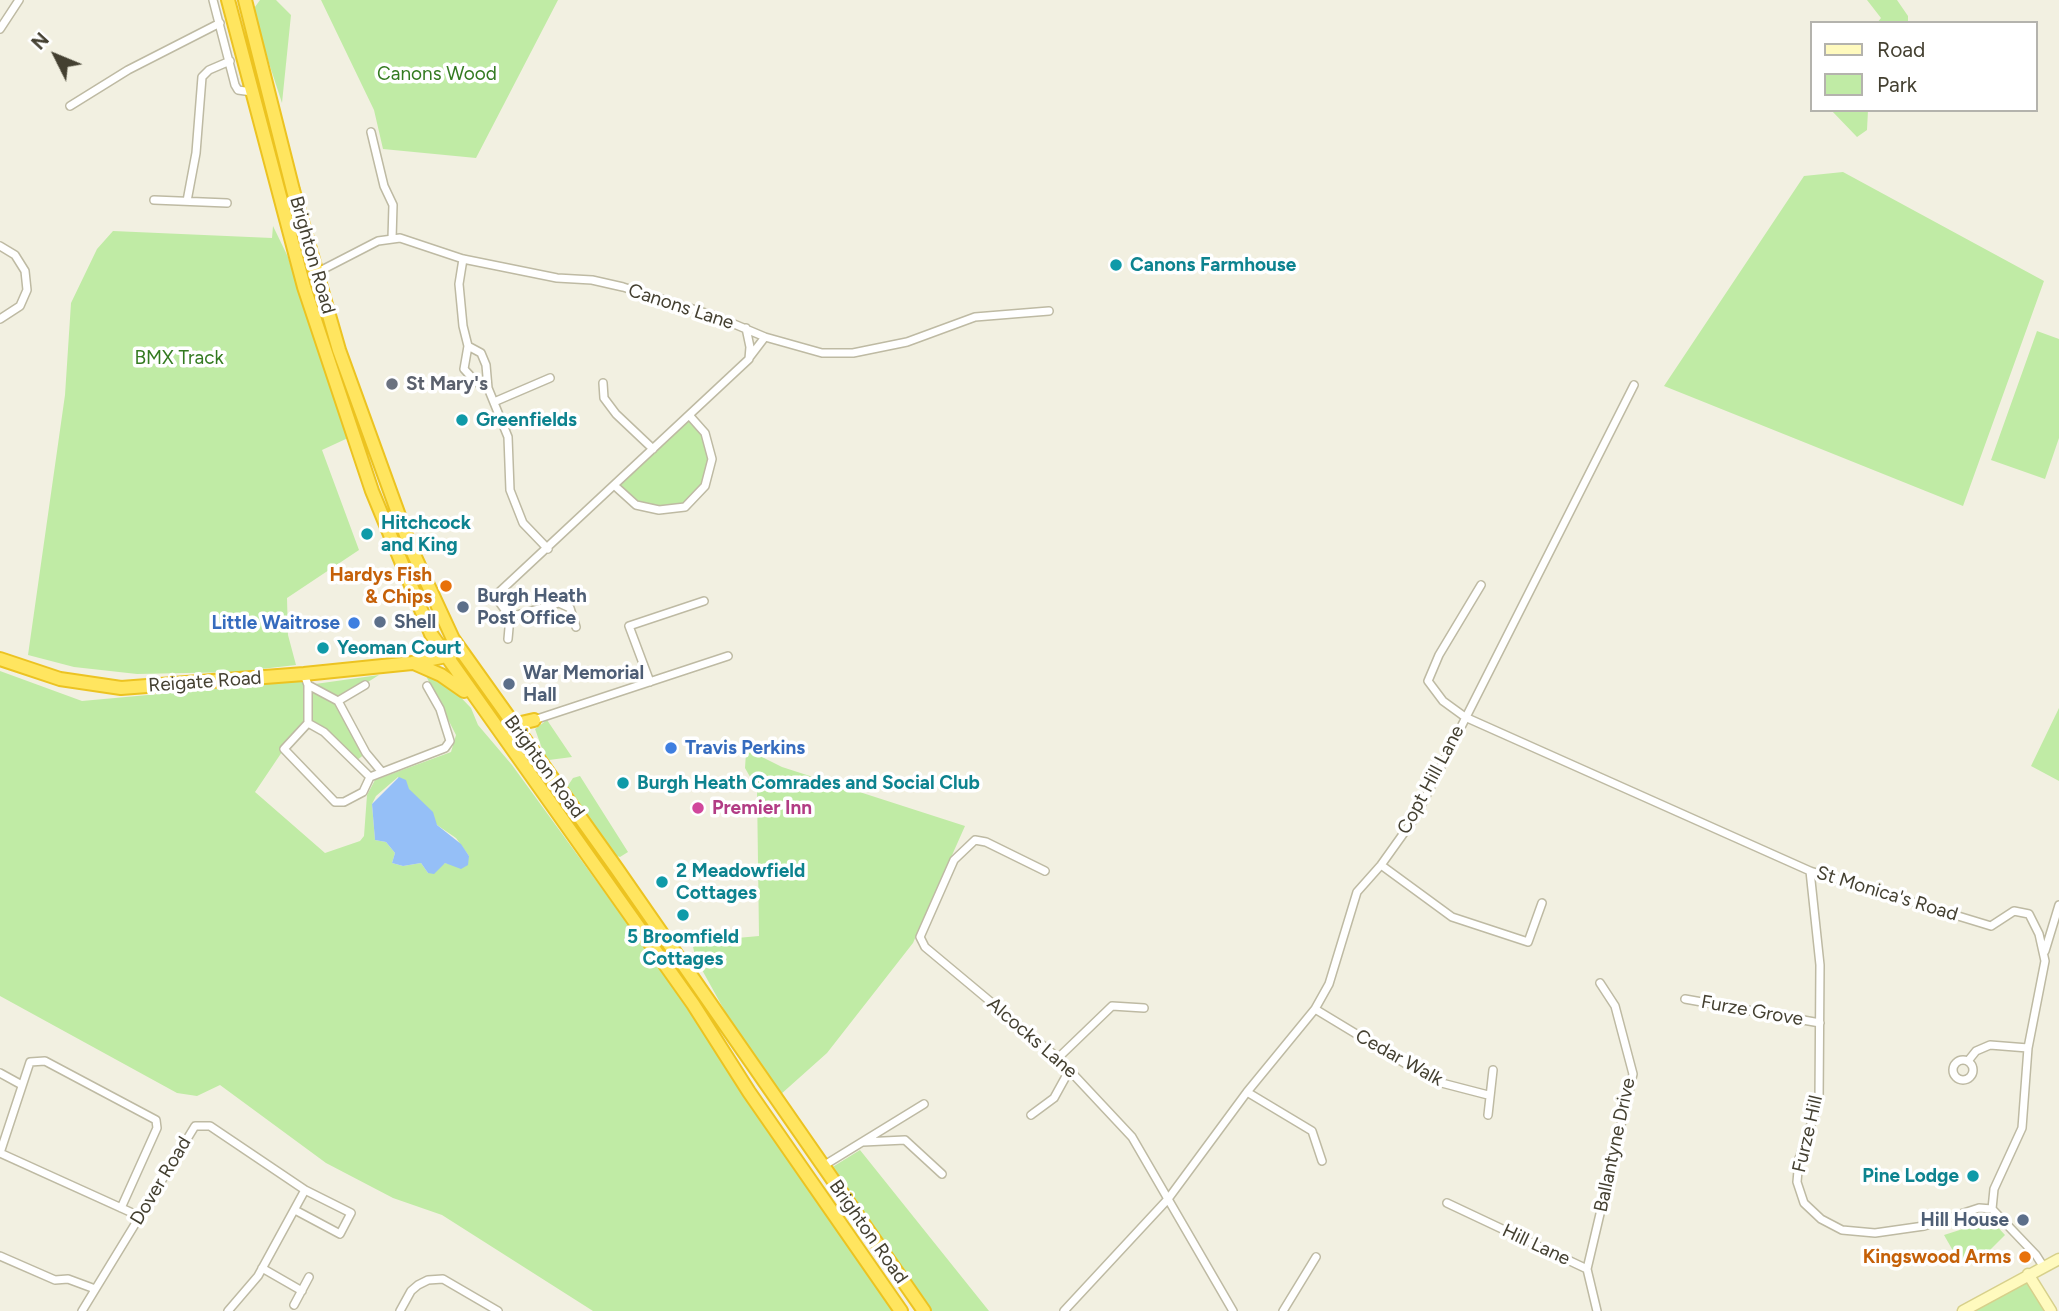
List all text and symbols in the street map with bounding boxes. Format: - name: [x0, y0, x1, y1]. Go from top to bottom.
- north arrow: [21, 21, 91, 91]
- legend: [1811, 21, 2038, 112]
- text: N: [27, 28, 54, 55]
- text: Road: [1877, 37, 1925, 62]
- park label: Canons Wood: [377, 63, 497, 85]
- text: Park: [1877, 72, 1917, 97]
- street label: Brighton Road: [284, 194, 340, 316]
- place label: Canons Farmhouse: [1130, 254, 1296, 276]
- marker: Canons Farmhouse: [1108, 257, 1124, 273]
- street label: Canons Lane: [625, 279, 737, 335]
- park label: BMX Track: [134, 347, 224, 369]
- place label: St Mary's: [406, 373, 488, 395]
- marker: St Mary's: [384, 376, 400, 392]
- place label: Greenfields: [476, 409, 577, 431]
- marker: Greenfields: [454, 412, 470, 428]
- place label: Hitchcock and King: [381, 512, 471, 556]
- marker: Hitchcock and King: [359, 526, 375, 542]
- place label: Hardys Fish & Chips: [330, 564, 432, 608]
- marker: Hardys Fish & Chips: [438, 578, 454, 594]
- place label: Burgh Heath Post Office: [477, 585, 587, 629]
- marker: Burgh Heath Post Office: [455, 599, 471, 615]
- place label: Shell: [394, 611, 436, 633]
- place label: Little Waitrose: [212, 612, 340, 634]
- marker: Shell: [372, 614, 388, 630]
- marker: Little Waitrose: [346, 615, 362, 631]
- place label: Yeoman Court: [337, 637, 462, 659]
- marker: Yeoman Court: [315, 640, 331, 656]
- place label: War Memorial Hall: [523, 662, 644, 706]
- street label: Reigate Road: [148, 667, 262, 697]
- marker: War Memorial Hall: [501, 676, 517, 692]
- street label: Brighton Road: [499, 711, 589, 823]
- street label: Copt Hill Lane: [1393, 722, 1469, 838]
- place label: Travis Perkins: [685, 737, 805, 759]
- marker: Travis Perkins: [663, 740, 679, 756]
- place label: Burgh Heath Comrades and Social Club: [637, 772, 980, 794]
- marker: Burgh Heath Comrades and Social Club: [615, 775, 631, 791]
- place label: Premier Inn: [712, 797, 812, 819]
- marker: Premier Inn: [690, 800, 706, 816]
- place label: 2 Meadowfield Cottages: [676, 860, 805, 904]
- street label: St Monica's Road: [1814, 862, 1960, 926]
- marker: 2 Meadowfield Cottages: [654, 874, 670, 890]
- marker: 5 Broomfield Cottages: [675, 907, 691, 923]
- place label: 5 Broomfield Cottages: [627, 926, 739, 970]
- street label: Furze Grove: [1699, 991, 1805, 1031]
- street label: Alcocks Lane: [982, 993, 1082, 1083]
- street label: Cedar Walk: [1351, 1025, 1447, 1091]
- street label: Ballantyne Drive: [1590, 1076, 1640, 1214]
- street label: Furze Hill: [1788, 1093, 1828, 1175]
- street label: Dover Road: [126, 1133, 196, 1229]
- place label: Pine Lodge: [1862, 1165, 1959, 1187]
- marker: Pine Lodge: [1965, 1168, 1981, 1184]
- street label: Brighton Road: [824, 1176, 912, 1288]
- place label: Hill House: [1920, 1209, 2009, 1231]
- marker: Hill House: [2015, 1212, 2031, 1228]
- street label: Hill Lane: [1498, 1219, 1574, 1271]
- place label: Kingswood Arms: [1863, 1246, 2011, 1268]
- marker: Kingswood Arms: [2017, 1249, 2033, 1265]

